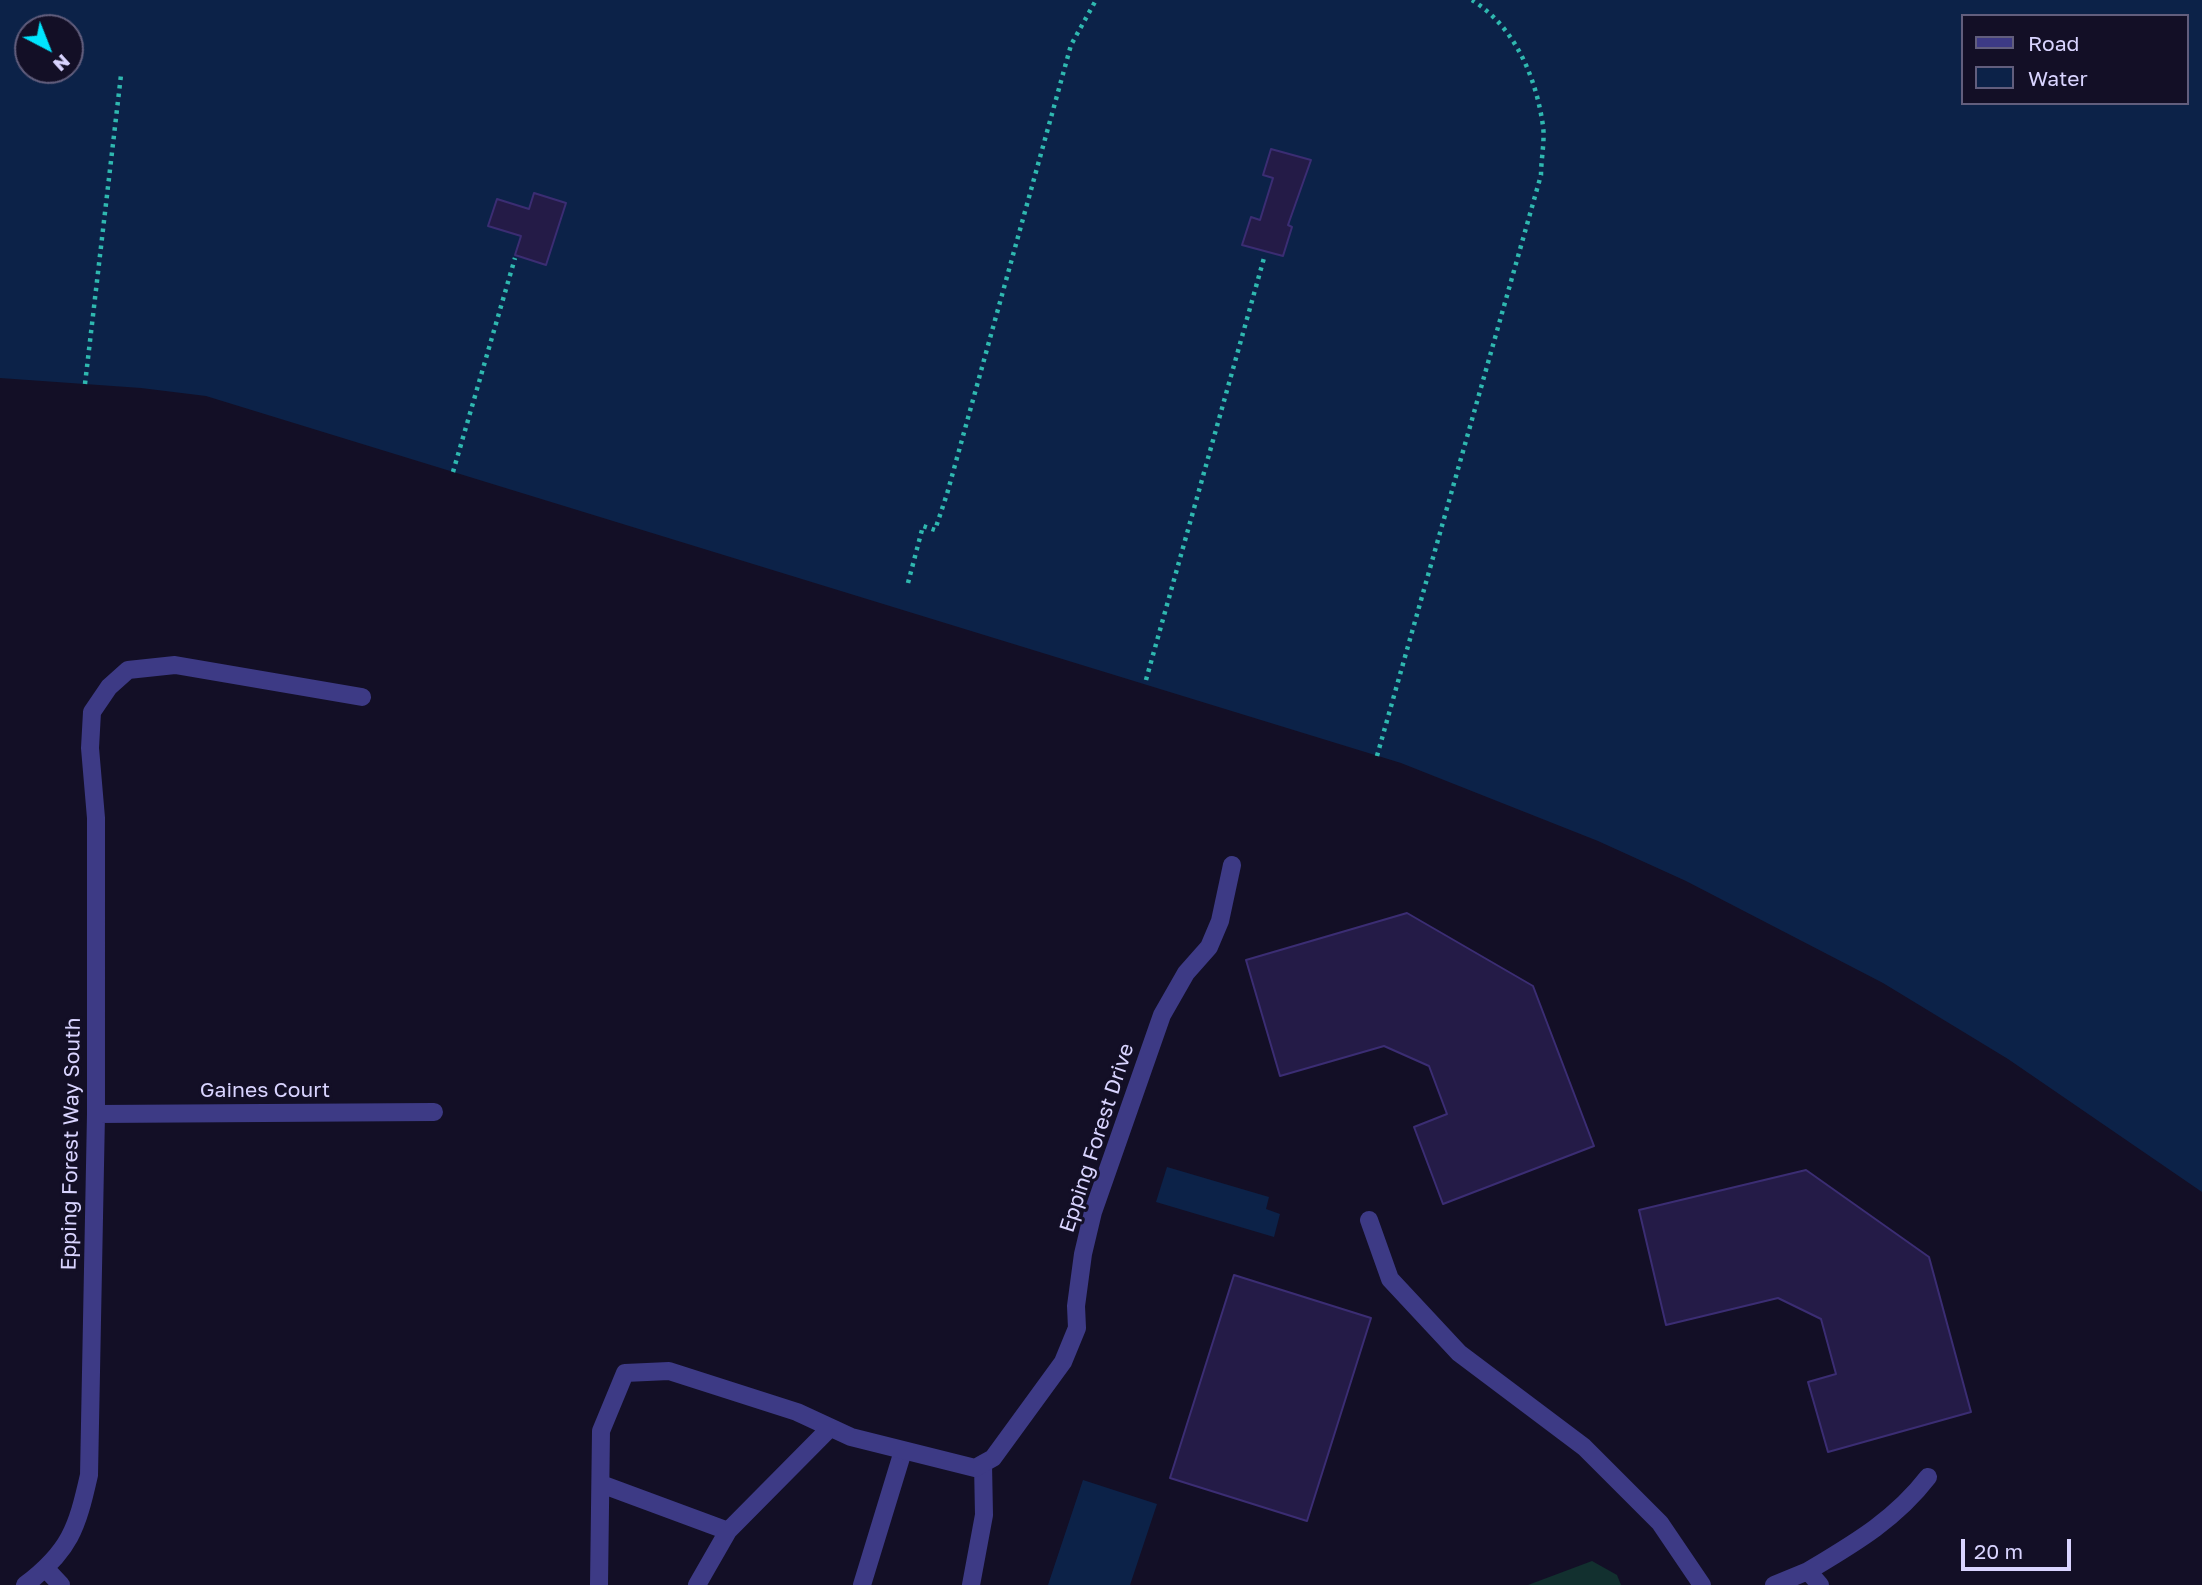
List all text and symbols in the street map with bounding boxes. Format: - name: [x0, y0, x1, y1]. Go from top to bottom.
- north arrow: [14, 14, 84, 84]
- legend: [1960, 14, 2188, 105]
- text: Road: [2028, 30, 2079, 56]
- text: N: [49, 50, 75, 77]
- text: Water: [2028, 65, 2088, 91]
- street label: Epping Forest Way South: [56, 1017, 86, 1271]
- street label: Epping Forest Drive: [1055, 1040, 1139, 1236]
- street label: Gaines Court: [200, 1077, 330, 1103]
- scale bar: [1964, 1526, 2074, 1570]
- text: 20 m: [1974, 1538, 2023, 1564]

